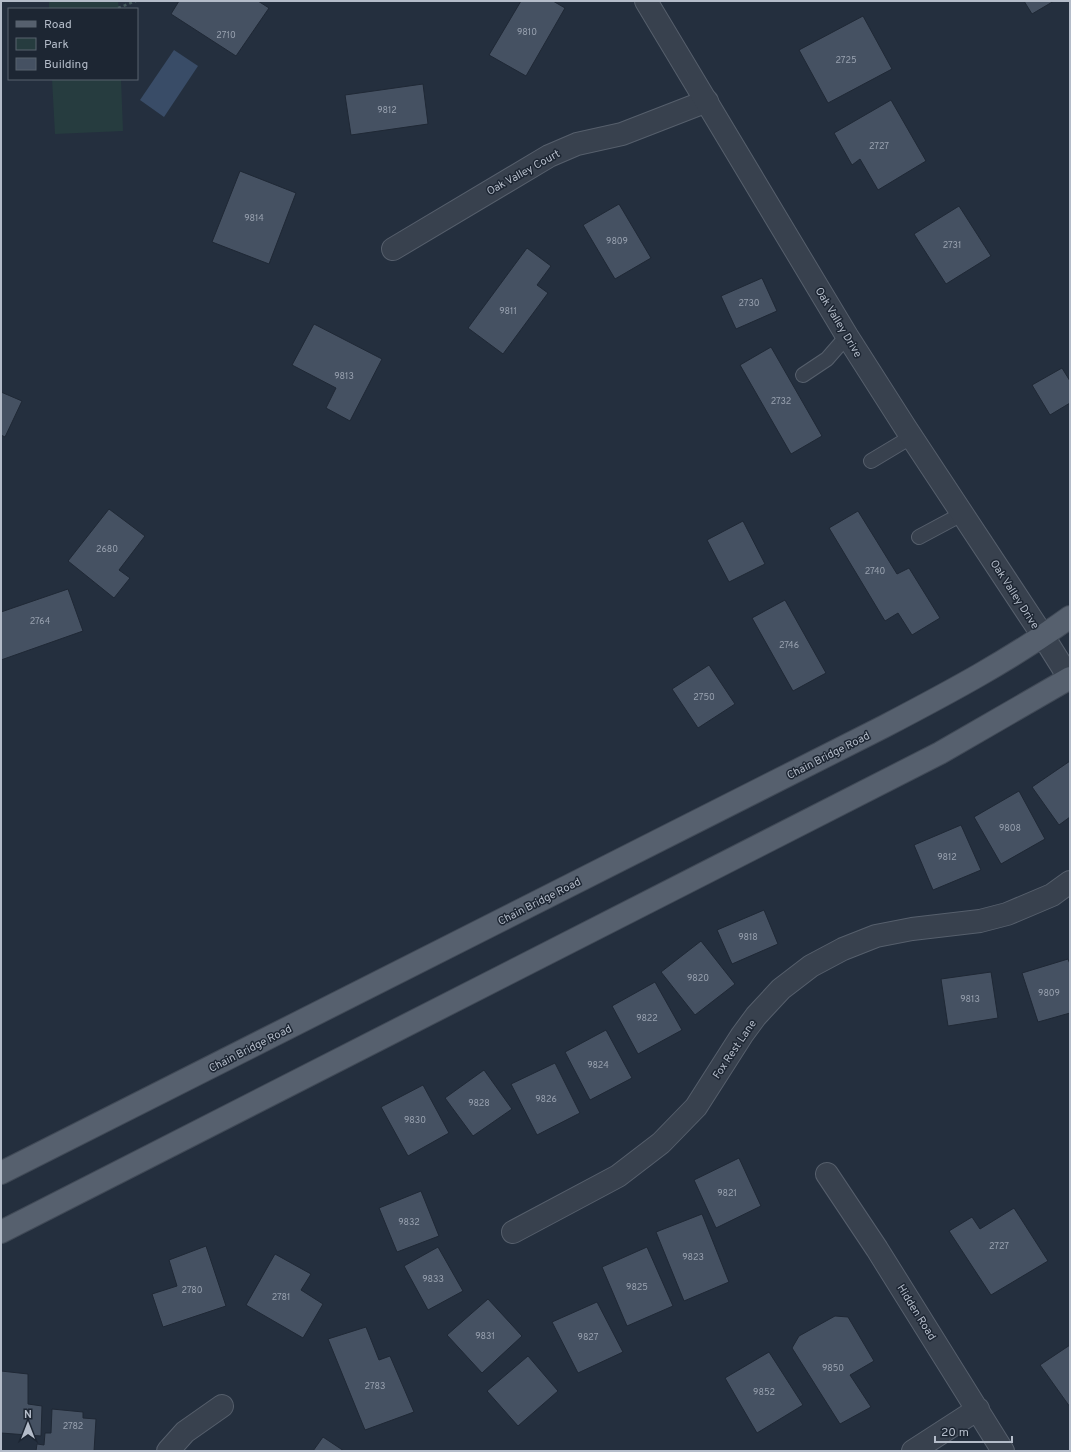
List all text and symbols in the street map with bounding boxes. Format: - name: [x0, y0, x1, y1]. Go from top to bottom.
- legend: [8, 8, 138, 80]
- text: Road: [44, 17, 72, 33]
- house number: 9810: [517, 27, 537, 38]
- house number: 2710: [216, 30, 236, 41]
- text: Park: [44, 37, 69, 53]
- house number: 2725: [835, 55, 857, 66]
- text: Building: [44, 57, 88, 73]
- house number: 9812: [377, 105, 397, 116]
- house number: 2727: [869, 141, 889, 152]
- street label: Oak Valley Court: [484, 147, 563, 199]
- house number: 9814: [244, 213, 264, 224]
- house number: 9809: [606, 236, 628, 247]
- house number: 2731: [943, 240, 961, 251]
- street label: Oak Valley Drive: [812, 285, 865, 360]
- house number: 2730: [738, 298, 760, 309]
- house number: 9811: [499, 306, 517, 317]
- house number: 9813: [334, 371, 354, 382]
- house number: 2732: [771, 396, 791, 407]
- house number: 2680: [96, 544, 118, 555]
- street label: Oak Valley Drive: [987, 557, 1042, 632]
- house number: 2740: [865, 566, 886, 577]
- house number: 2764: [30, 616, 51, 627]
- house number: 2746: [779, 640, 799, 651]
- house number: 2750: [693, 692, 715, 703]
- street label: Chain Bridge Road: [785, 729, 872, 783]
- house number: 9808: [999, 823, 1021, 834]
- house number: 9812: [937, 852, 957, 863]
- street label: Chain Bridge Road: [496, 875, 583, 929]
- house number: 9818: [738, 932, 758, 943]
- house number: 9820: [687, 973, 709, 984]
- house number: 9809: [1038, 988, 1060, 999]
- house number: 9813: [960, 994, 980, 1005]
- house number: 9822: [636, 1013, 658, 1024]
- street label: Fox Rest Lane: [710, 1017, 760, 1082]
- street label: Chain Bridge Road: [207, 1022, 294, 1076]
- house number: 9824: [587, 1060, 609, 1071]
- house number: 9826: [535, 1094, 557, 1105]
- house number: 9828: [468, 1098, 490, 1109]
- house number: 9830: [404, 1115, 426, 1126]
- house number: 9821: [717, 1188, 737, 1199]
- house number: 9832: [398, 1217, 420, 1228]
- house number: 2727: [989, 1241, 1009, 1252]
- house number: 9823: [682, 1252, 704, 1263]
- house number: 9833: [422, 1274, 444, 1285]
- house number: 9825: [626, 1282, 648, 1293]
- street label: Hidden Road: [893, 1282, 939, 1343]
- house number: 2780: [181, 1285, 203, 1296]
- house number: 2781: [272, 1292, 290, 1303]
- house number: 9831: [475, 1331, 495, 1342]
- house number: 9827: [578, 1332, 599, 1343]
- house number: 9850: [822, 1363, 844, 1374]
- house number: 2783: [365, 1381, 385, 1392]
- house number: 9852: [753, 1387, 775, 1398]
- north arrow: [8, 1404, 48, 1444]
- text: N: [24, 1408, 32, 1422]
- scale bar: [935, 1418, 1012, 1444]
- house number: 2782: [63, 1421, 83, 1432]
- text: 20 m: [941, 1425, 969, 1441]

